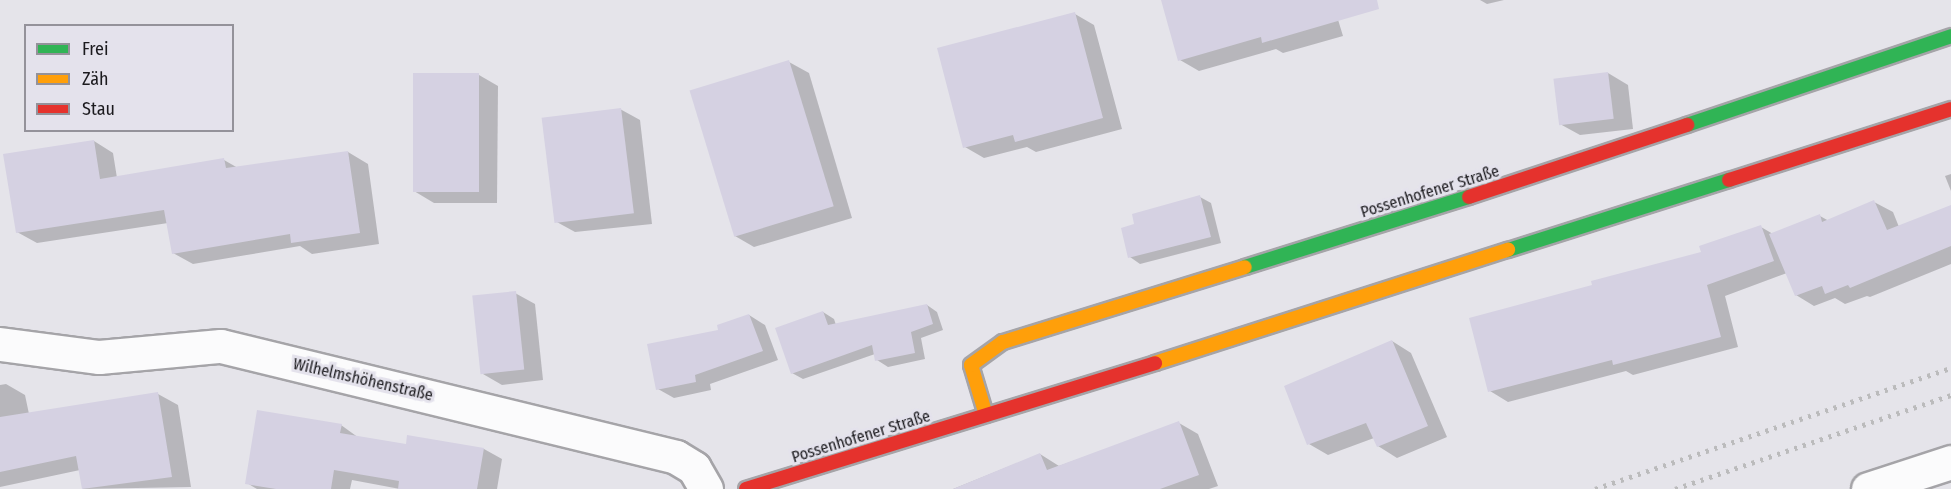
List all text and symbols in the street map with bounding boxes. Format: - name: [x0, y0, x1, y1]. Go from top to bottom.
- legend: [24, 24, 234, 132]
- text: Frei: [82, 38, 108, 60]
- text: Zäh: [82, 68, 109, 90]
- text: Stau: [82, 98, 115, 120]
- street label: Possenhofener Straße: [1358, 162, 1502, 222]
- street label: Wilhelmshöhenstraße: [291, 355, 435, 405]
- street label: Possenhofener Straße: [789, 407, 933, 467]

